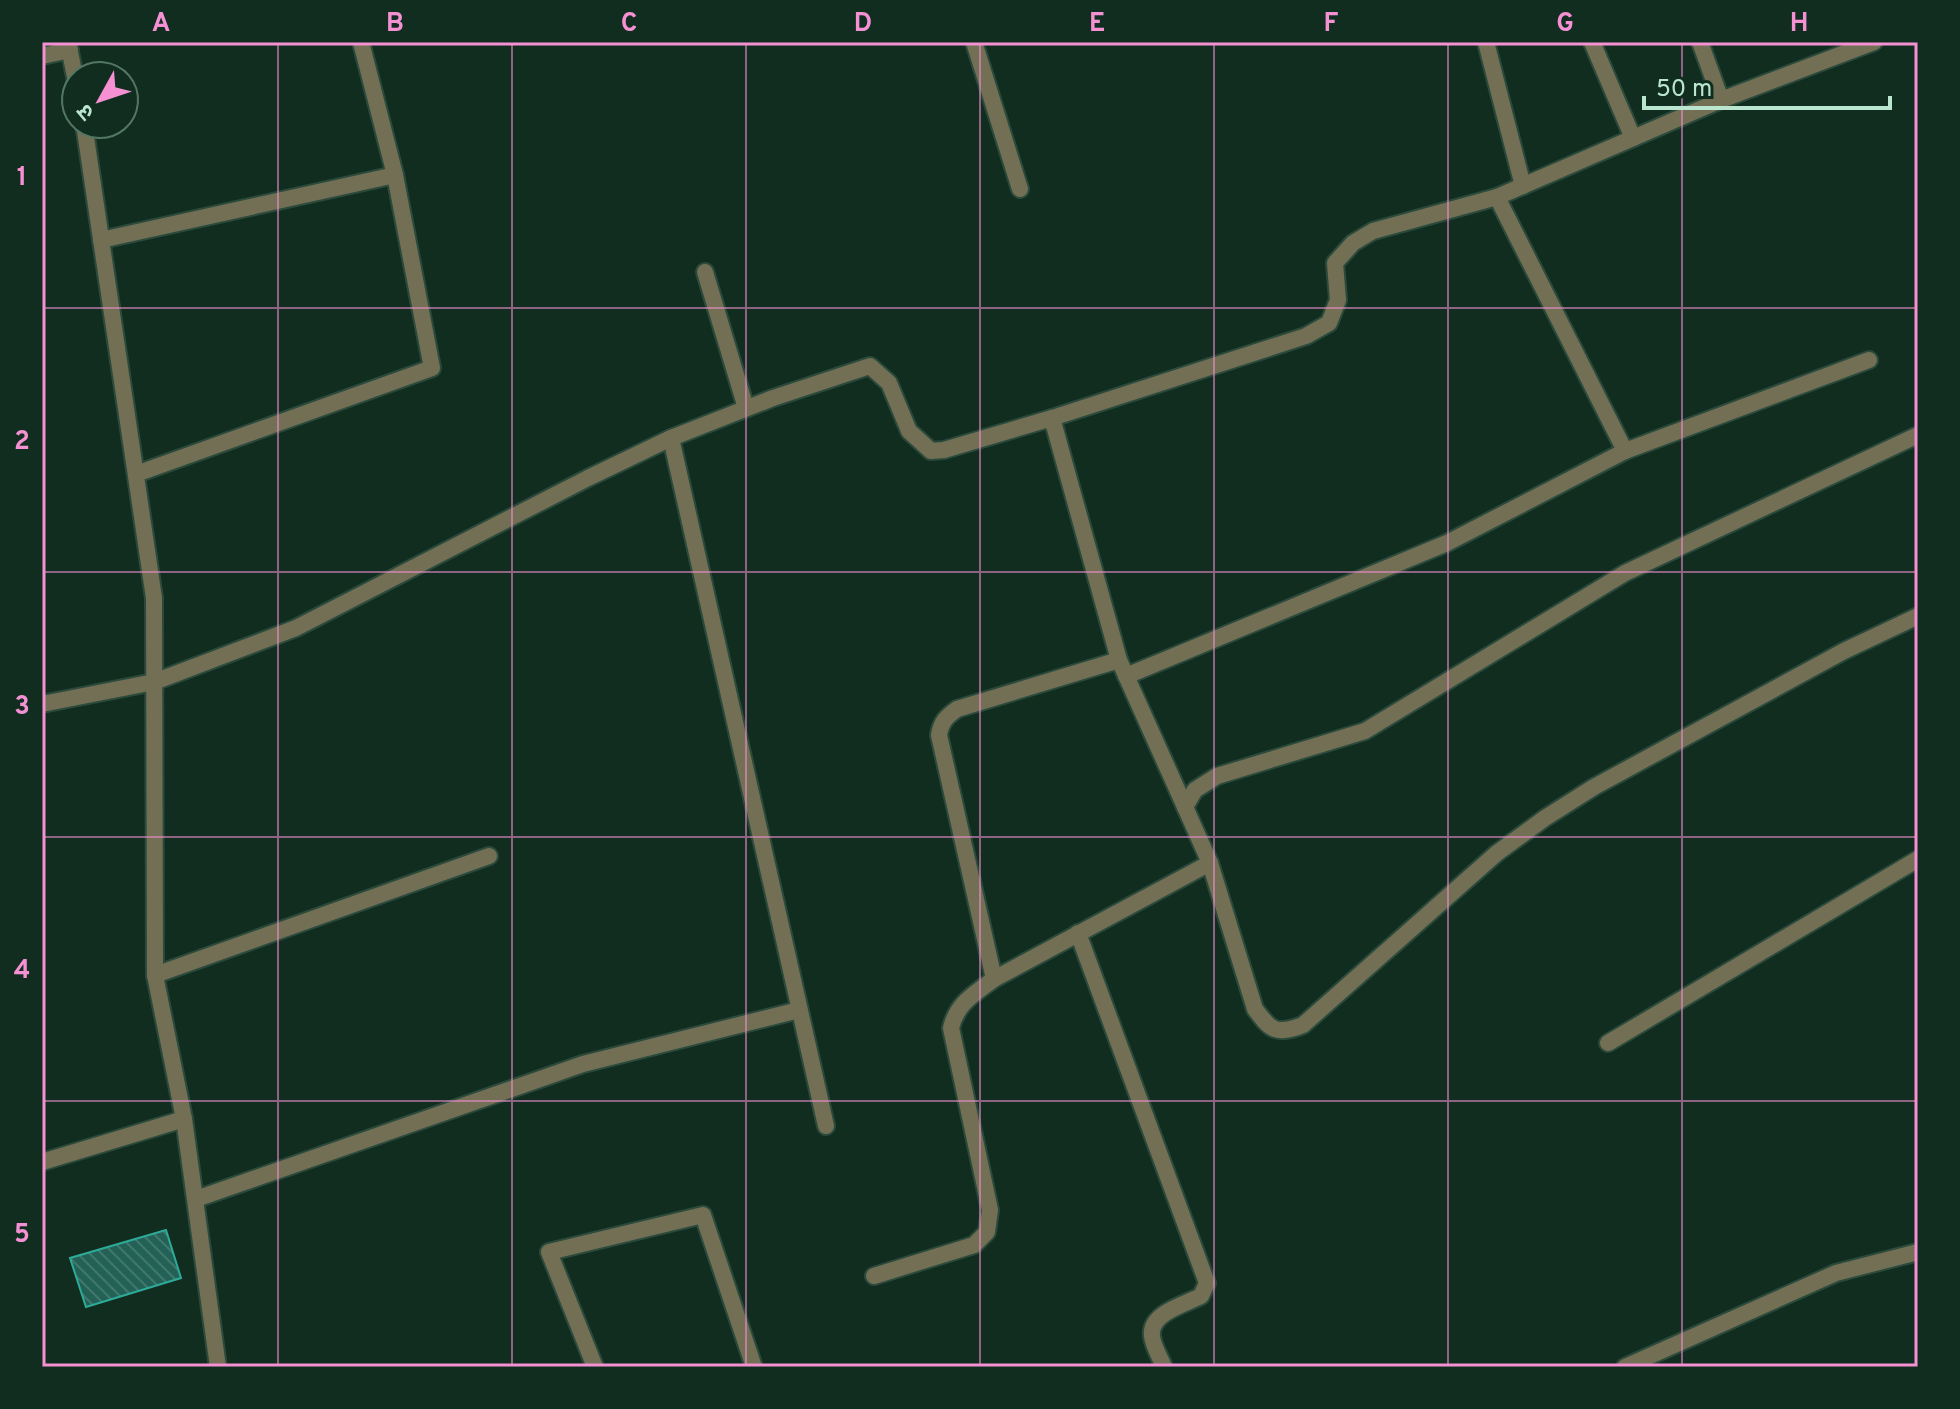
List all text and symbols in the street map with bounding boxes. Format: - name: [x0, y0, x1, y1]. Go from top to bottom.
- text: A: [152, 8, 170, 41]
- text: B: [386, 8, 404, 41]
- text: C: [621, 8, 637, 41]
- text: D: [854, 8, 872, 41]
- text: E: [1089, 8, 1105, 41]
- text: F: [1324, 8, 1339, 41]
- text: G: [1556, 8, 1574, 41]
- text: H: [1790, 8, 1808, 41]
- north arrow: [60, 60, 140, 140]
- scale bar: [1644, 60, 1890, 110]
- text: 50 m: [1656, 75, 1712, 105]
- text: उ: [71, 97, 101, 125]
- text: 1: [17, 162, 27, 195]
- text: 2: [14, 426, 30, 459]
- text: 3: [14, 691, 30, 724]
- text: 4: [14, 955, 30, 988]
- text: 5: [14, 1219, 30, 1252]

